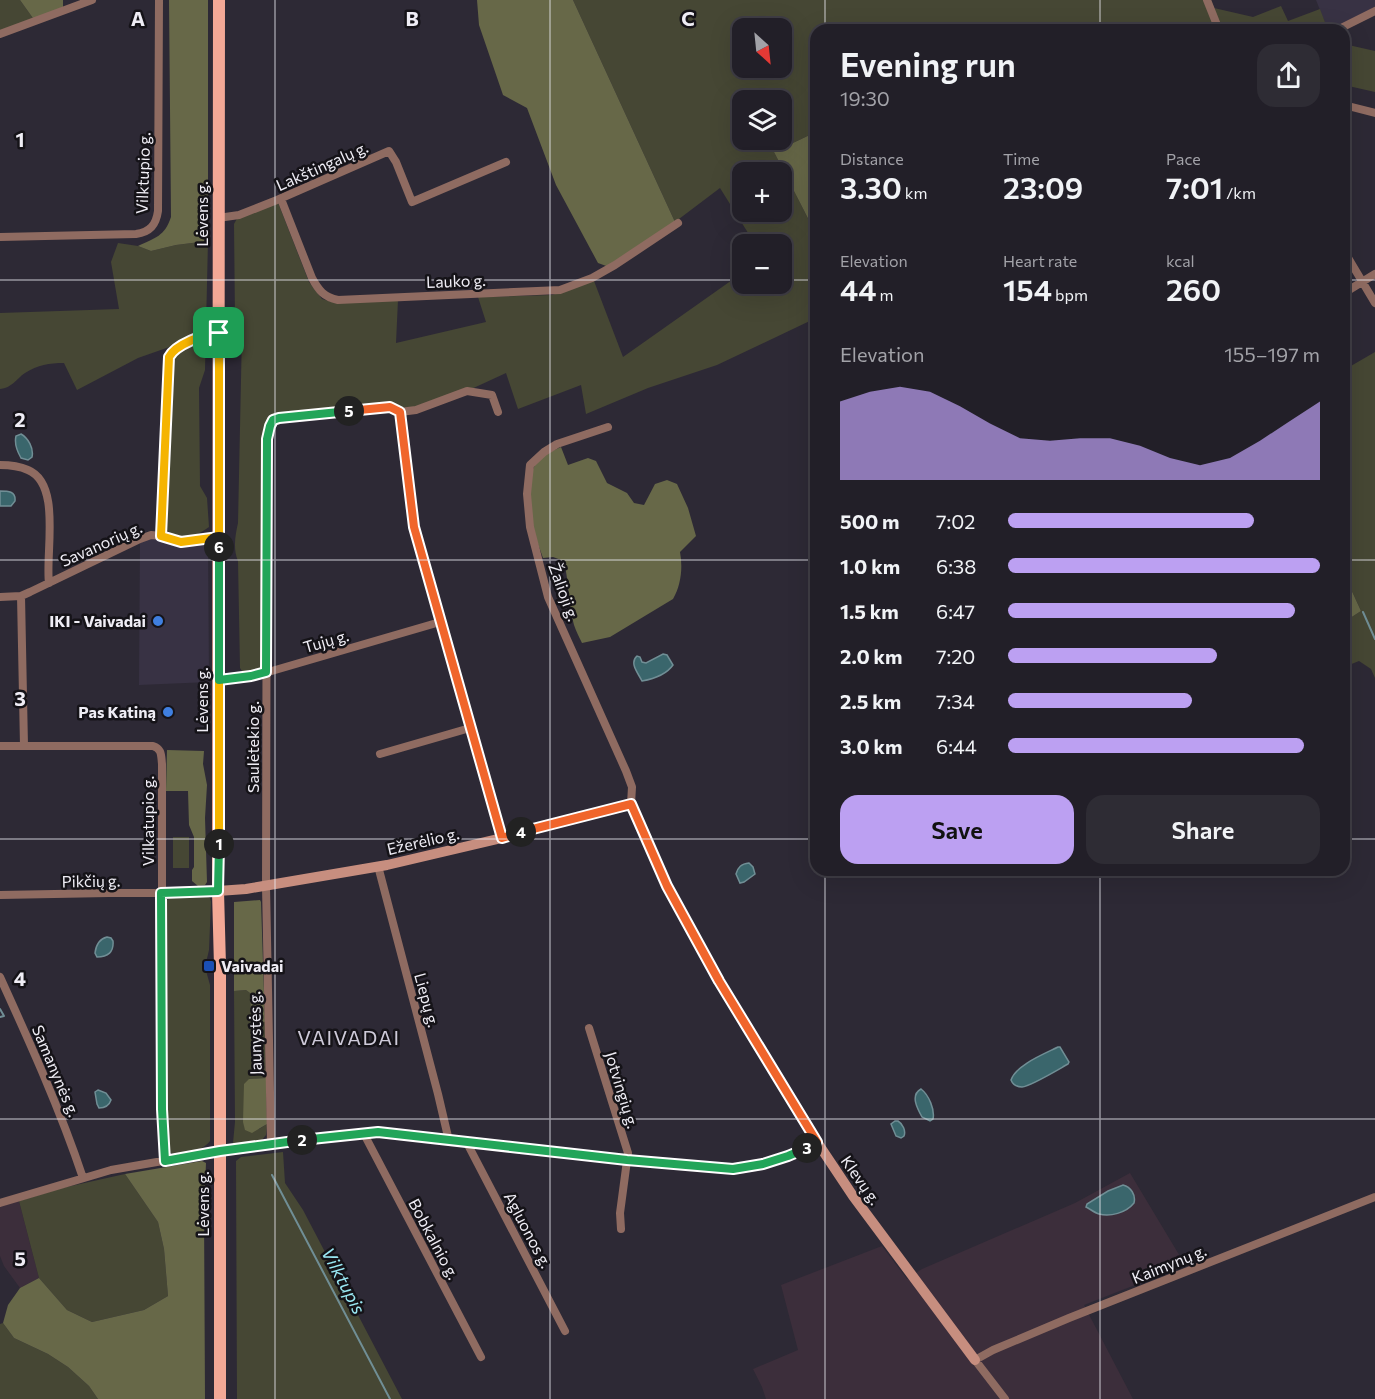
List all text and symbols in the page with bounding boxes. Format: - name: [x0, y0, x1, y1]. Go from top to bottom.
- text: A: [131, 6, 145, 30]
- text: B: [405, 6, 419, 30]
- text: C: [681, 6, 695, 30]
- north arrow: [732, 18, 792, 78]
- map controls: [732, 18, 792, 294]
- text: Evening run: [840, 43, 1016, 84]
- button: share: [1257, 44, 1320, 107]
- text: 19:30: [840, 86, 890, 110]
- button: layers: [732, 90, 792, 150]
- text: 1: [15, 127, 25, 151]
- street label: Vilktupio g.: [132, 132, 153, 214]
- street label: Lakštingalų g.: [273, 137, 371, 194]
- text: Distance: [840, 149, 904, 168]
- text: Time: [1003, 149, 1040, 168]
- text: Pace: [1166, 149, 1201, 168]
- button: +: [732, 162, 792, 222]
- text: 3.30: [840, 168, 902, 205]
- text: 23:09: [1003, 168, 1083, 205]
- text: 7:01: [1166, 168, 1223, 205]
- street label: Lėvens g.: [192, 181, 211, 247]
- text: km: [902, 183, 927, 202]
- text: /km: [1223, 183, 1256, 202]
- button: −: [732, 234, 792, 294]
- text: Elevation: [840, 251, 908, 270]
- text: Heart rate: [1003, 251, 1077, 270]
- text: kcal: [1166, 251, 1195, 270]
- street label: Lauko g.: [426, 270, 486, 291]
- text: 44: [840, 270, 877, 307]
- text: 154: [1003, 270, 1052, 307]
- text: 260: [1166, 270, 1221, 307]
- text: m: [877, 285, 894, 304]
- text: bpm: [1052, 285, 1088, 304]
- pin: [193, 307, 244, 358]
- icon: arrive: [202, 316, 235, 349]
- text: Elevation: [840, 342, 925, 366]
- text: 155–197 m: [1224, 342, 1320, 366]
- pin: 5: [334, 396, 364, 426]
- text: 5: [344, 401, 354, 420]
- text: 2: [14, 407, 26, 431]
- text: 500 m: [840, 509, 900, 533]
- text: 7:02: [936, 509, 975, 533]
- street label: Savanorių g.: [57, 517, 145, 570]
- pin: 6: [204, 532, 234, 562]
- text: 6: [214, 537, 224, 556]
- text: 1.0 km: [840, 554, 900, 578]
- text: 6:38: [936, 554, 976, 578]
- street label: Žalioji g.: [545, 560, 584, 624]
- text: 1.5 km: [840, 599, 899, 623]
- text: 6:47: [936, 599, 975, 623]
- place label: IKI - Vaivadai: [49, 611, 146, 630]
- marker: IKI - Vaivadai: [151, 614, 165, 628]
- street label: Tujų g.: [301, 625, 351, 656]
- text: 2.0 km: [840, 644, 902, 668]
- text: 7:20: [936, 644, 975, 668]
- street label: Lėvens g.: [192, 667, 211, 733]
- text: 3: [14, 686, 26, 710]
- text: 2.5 km: [840, 689, 901, 713]
- text: 7:34: [936, 689, 975, 713]
- street label: Saulėtekio g.: [243, 701, 262, 793]
- place label: Pas Katiną: [78, 702, 156, 721]
- marker: Pas Katiną: [161, 705, 175, 719]
- text: 3.0 km: [840, 734, 902, 758]
- text: 6:44: [936, 734, 977, 758]
- street label: Vilkatupio g.: [138, 776, 157, 866]
- button: Save: [840, 795, 1074, 864]
- button: Share: [1086, 795, 1320, 864]
- pin: 4: [506, 817, 536, 847]
- text: 4: [516, 822, 526, 841]
- street label: Ežerėlio g.: [385, 823, 461, 858]
- pin: 1: [204, 829, 234, 859]
- text: 1: [215, 834, 223, 853]
- street label: Pikčių g.: [61, 870, 121, 891]
- place label: Vaivadai: [221, 956, 284, 975]
- marker: Vaivadai: [202, 959, 216, 973]
- text: 4: [14, 966, 26, 990]
- street label: Liepų g.: [411, 971, 444, 1029]
- street label: Jaunystės g.: [244, 991, 265, 1075]
- street label: Samanynės g.: [29, 1022, 84, 1120]
- district label: VAIVADAI: [297, 1025, 401, 1049]
- street label: Jotvingių g.: [602, 1049, 643, 1131]
- pin: 2: [287, 1125, 317, 1155]
- text: 2: [297, 1130, 307, 1149]
- pin: 3: [792, 1133, 822, 1163]
- text: 3: [802, 1138, 812, 1157]
- street label: Klevų g.: [838, 1151, 885, 1208]
- street label: Lėvens g.: [193, 1171, 212, 1237]
- street label: Agluonos g.: [501, 1189, 556, 1271]
- street label: Bobkalnio g.: [405, 1195, 464, 1282]
- street label: Kaimynų g.: [1129, 1240, 1209, 1287]
- water label: Vilktupis: [317, 1243, 371, 1318]
- text: 5: [14, 1246, 26, 1270]

